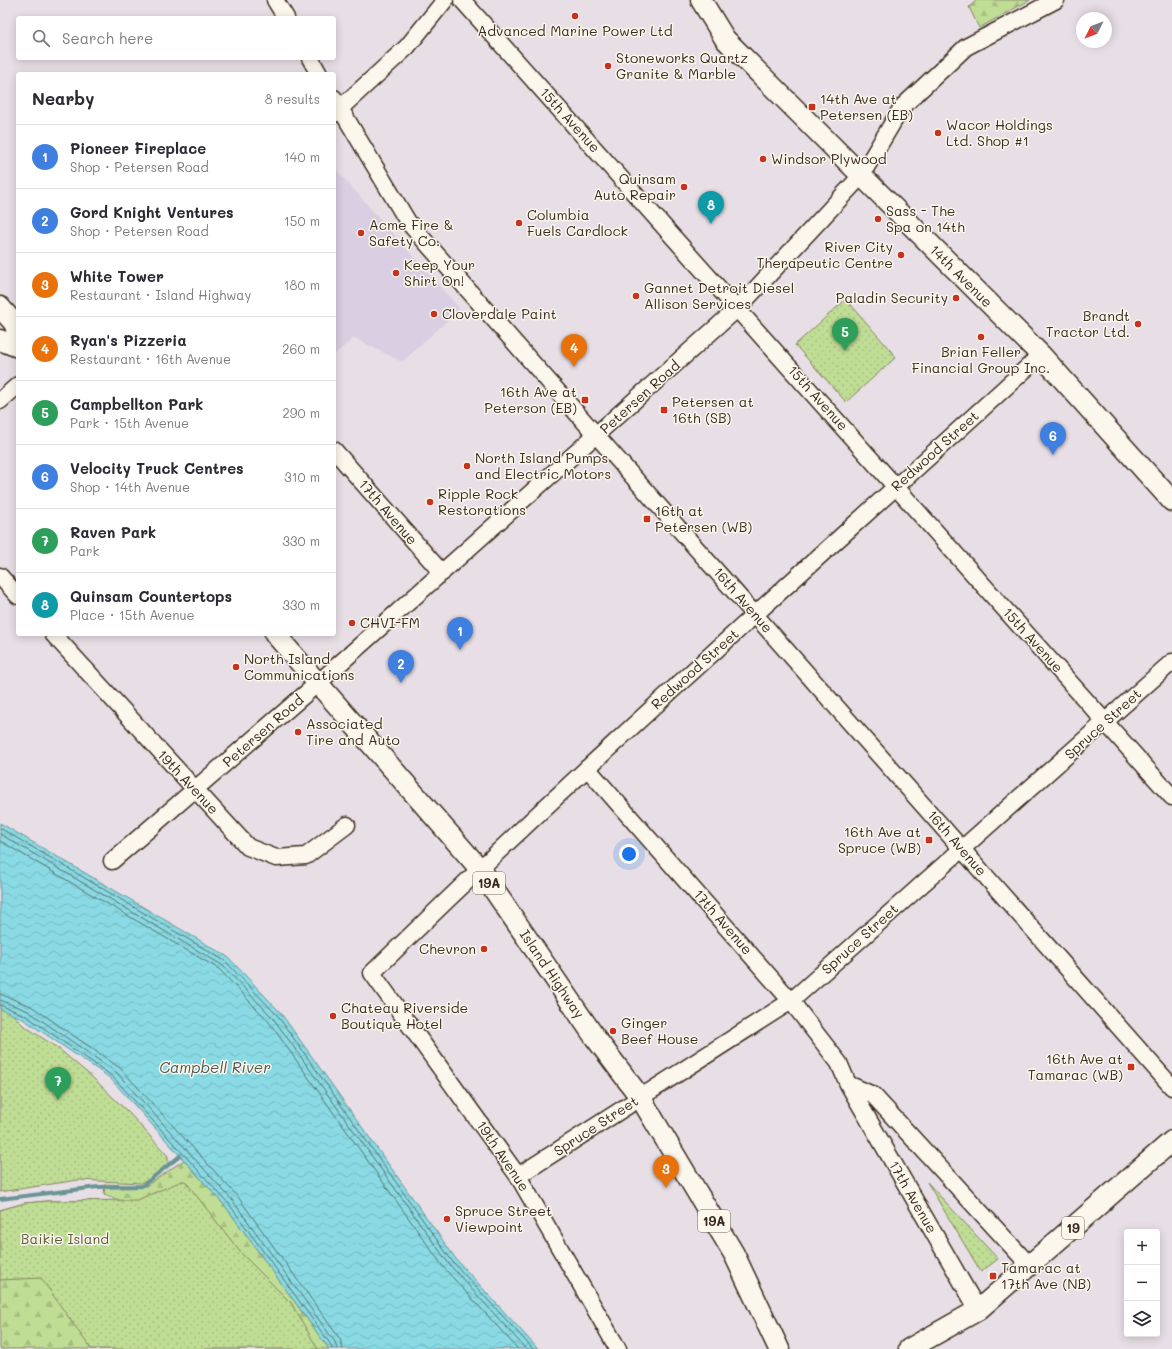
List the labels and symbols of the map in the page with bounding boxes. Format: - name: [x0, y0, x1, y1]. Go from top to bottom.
- marker: Advanced Marine Power Ltd: [570, 11, 580, 21]
- north arrow: [1076, 12, 1112, 48]
- place label: Advanced Marine Power Ltd: [477, 21, 673, 40]
- place label: Stoneworks Quartz Granite & Marble: [616, 48, 748, 83]
- marker: Stoneworks Quartz Granite & Marble: [603, 61, 613, 71]
- street label: 15th Avenue: [536, 83, 605, 156]
- place label: 14th Ave at Petersen (EB): [820, 89, 913, 124]
- marker: 14th Ave at Petersen (EB): [807, 102, 817, 112]
- place label: Wacor Holdings Ltd. Shop #1: [946, 115, 1053, 150]
- marker: Wacor Holdings Ltd. Shop #1: [933, 128, 943, 138]
- place label: Windsor Plywood: [771, 149, 887, 168]
- marker: Windsor Plywood: [758, 154, 768, 164]
- place label: Quinsam Auto Repair: [593, 169, 676, 204]
- marker: Quinsam Auto Repair: [679, 182, 689, 192]
- pin: 8: [698, 191, 724, 224]
- place label: Sass - The Spa on 14th: [886, 201, 965, 236]
- place label: Columbia Fuels Cardlock: [527, 205, 628, 240]
- marker: Sass - The Spa on 14th: [873, 214, 883, 224]
- place label: Acme Fire & Safety Co.: [369, 215, 454, 250]
- marker: Columbia Fuels Cardlock: [514, 218, 524, 228]
- marker: Acme Fire & Safety Co.: [356, 228, 366, 238]
- place label: River City Therapeutic Centre: [757, 237, 893, 272]
- street label: 14th Avenue: [926, 240, 997, 311]
- marker: River City Therapeutic Centre: [896, 250, 906, 260]
- place label: Keep Your Shirt On!: [404, 255, 475, 290]
- marker: Keep Your Shirt On!: [391, 268, 401, 278]
- place label: Gannet Detroit Diesel Allison Services: [644, 278, 794, 313]
- place label: Paladin Security: [836, 288, 948, 307]
- marker: Gannet Detroit Diesel Allison Services: [631, 291, 641, 301]
- marker: Paladin Security: [951, 293, 961, 303]
- place label: Cloverdale Paint: [442, 304, 557, 323]
- place label: Brandt Tractor Ltd.: [1046, 306, 1130, 341]
- marker: Cloverdale Paint: [429, 309, 439, 319]
- pin: 5: [832, 318, 858, 351]
- marker: Brandt Tractor Ltd.: [1133, 319, 1143, 329]
- marker: Brian Feller Financial Group Inc.: [976, 332, 986, 342]
- pin: 4: [561, 334, 587, 367]
- place label: Brian Feller Financial Group Inc.: [912, 342, 1050, 377]
- street label: Petersen Road: [596, 355, 684, 438]
- street label: 15th Avenue: [784, 361, 853, 434]
- place label: 16th Ave at Peterson (EB): [484, 382, 577, 417]
- place label: Petersen at 16th (SB): [672, 392, 754, 427]
- marker: 16th Ave at Peterson (EB): [580, 395, 590, 405]
- marker: Petersen at 16th (SB): [659, 405, 669, 415]
- street label: Redwood Street: [887, 406, 983, 495]
- pin: 6: [1040, 422, 1066, 455]
- place label: North Island Pumps and Electric Motors: [475, 448, 611, 483]
- marker: North Island Pumps and Electric Motors: [462, 461, 472, 471]
- street label: 17th Avenue: [355, 475, 422, 548]
- place label: Ripple Rock Restorations: [438, 484, 526, 519]
- marker: Ripple Rock Restorations: [425, 497, 435, 507]
- place label: 16th at Petersen (WB): [655, 501, 753, 536]
- marker: 16th at Petersen (WB): [642, 514, 652, 524]
- street label: 16th Avenue: [709, 563, 777, 637]
- street label: 15th Avenue: [999, 603, 1068, 676]
- place label: CHVI-FM: [360, 613, 420, 632]
- pin: 1: [447, 617, 473, 650]
- marker: CHVI-FM: [347, 618, 357, 628]
- street label: Redwood Street: [647, 624, 743, 713]
- place label: North Island Communications: [244, 649, 355, 684]
- pin: 2: [388, 650, 414, 683]
- marker: North Island Communications: [231, 662, 241, 672]
- street label: Spruce Street: [1060, 684, 1145, 763]
- street label: Petersen Road: [218, 690, 307, 771]
- place label: Associated Tire and Auto: [306, 714, 400, 749]
- marker: Associated Tire and Auto: [293, 727, 303, 737]
- street label: 19th Avenue: [154, 745, 223, 818]
- street label: 16th Avenue: [923, 806, 991, 880]
- place label: 16th Ave at Spruce (WB): [838, 822, 921, 857]
- marker: 16th Ave at Spruce (WB): [924, 835, 934, 845]
- your location: [619, 844, 639, 864]
- road number: 19A: [473, 872, 505, 894]
- street label: 17th Avenue: [690, 885, 757, 958]
- street label: Spruce Street: [817, 899, 902, 978]
- street label: Island Highway: [516, 926, 589, 1022]
- place label: Chevron: [419, 939, 476, 958]
- marker: Chevron: [479, 944, 489, 954]
- place label: Chateau Riverside Boutique Hotel: [341, 998, 468, 1033]
- marker: Chateau Riverside Boutique Hotel: [328, 1011, 338, 1021]
- place label: Ginger Beef House: [621, 1013, 698, 1048]
- marker: Ginger Beef House: [608, 1026, 618, 1036]
- place label: 16th Ave at Tamarac (WB): [1028, 1049, 1123, 1084]
- water label: Campbell River: [159, 1057, 271, 1077]
- marker: 16th Ave at Tamarac (WB): [1126, 1062, 1136, 1072]
- pin: 7: [45, 1067, 71, 1100]
- street label: Spruce Street: [550, 1091, 642, 1160]
- street label: 19th Avenue: [473, 1117, 534, 1195]
- pin: 3: [653, 1155, 679, 1188]
- street label: 17th Avenue: [885, 1157, 942, 1237]
- place label: Spruce Street Viewpoint: [455, 1201, 552, 1236]
- road number: 19A: [698, 1210, 730, 1232]
- marker: Spruce Street Viewpoint: [442, 1214, 452, 1224]
- road number: 19: [1062, 1217, 1084, 1239]
- park label: Baikie Island: [21, 1229, 109, 1248]
- place label: Tamarac at 17th Ave (NB): [1001, 1258, 1091, 1293]
- marker: Tamarac at 17th Ave (NB): [988, 1271, 998, 1281]

